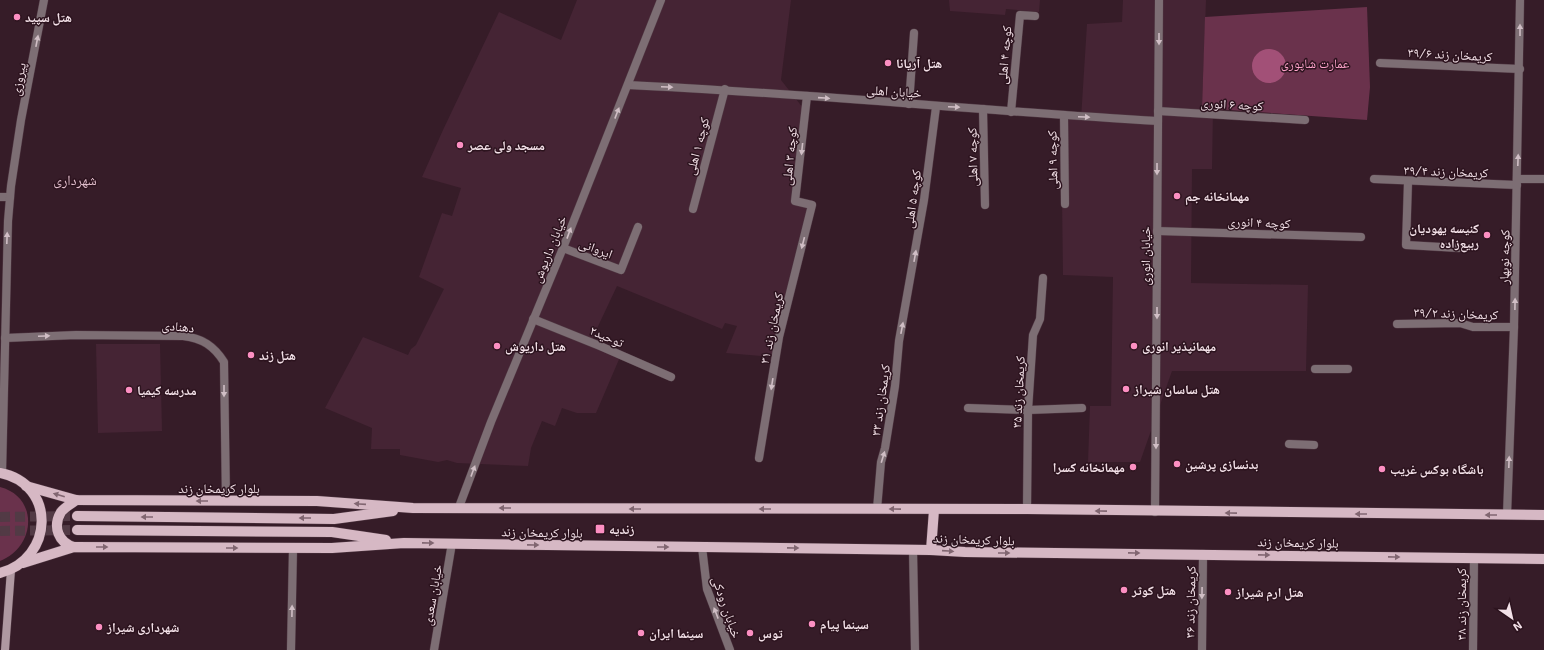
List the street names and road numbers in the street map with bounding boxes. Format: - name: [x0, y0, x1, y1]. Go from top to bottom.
- street label: کوچه ۴ اهلی: [993, 24, 1016, 85]
- street label: کریمخان زند ۳۹/۶: [1407, 44, 1493, 65]
- street label: پیروزی: [7, 61, 30, 97]
- street label: خیابان اهلی: [866, 81, 922, 102]
- street label: کوچه ۶ انوری: [1200, 94, 1265, 115]
- street label: کوچه ۱ اهلی: [682, 115, 713, 177]
- street label: کوچه ۳ اهلی: [778, 125, 801, 186]
- street label: کوچه ۷ اهلی: [963, 127, 982, 187]
- street label: کوچه ۹ اهلی: [1043, 130, 1062, 190]
- street label: کریمخان زند ۳۹/۴: [1403, 162, 1489, 181]
- street label: کوچه ۵ اهلی: [900, 168, 925, 230]
- street label: خیابان داریوش: [528, 213, 571, 285]
- street label: کوچه ۴ انوری: [1227, 213, 1291, 232]
- street label: خیابان انوری: [1137, 226, 1154, 286]
- street label: کوچه نوبهار: [1496, 229, 1513, 286]
- street label: ایروانی: [577, 234, 615, 263]
- street label: کریمخان زند ۳۱: [756, 290, 787, 365]
- street label: کریمخان زند ۳۹/۲: [1413, 304, 1499, 323]
- street label: دهنادی: [161, 317, 195, 336]
- street label: توحید۲: [587, 322, 627, 351]
- street label: کریمخان زند ۳۵: [1008, 355, 1029, 429]
- street label: کریمخان زند ۳۳: [867, 362, 894, 437]
- street label: بلوار کریمخان زند: [178, 480, 260, 497]
- street label: بلوار کریمخان زند: [501, 523, 583, 542]
- street label: بلوار کریمخان زند: [933, 530, 1015, 549]
- street label: بلوار کریمخان زند: [1257, 533, 1339, 552]
- street label: خیابان سعدی: [419, 563, 446, 627]
- street label: کریمخان زند ۳۶: [1181, 565, 1200, 638]
- street label: کریمخان زند ۳۸: [1453, 567, 1470, 640]
- street label: خیابان رودکی: [708, 574, 745, 640]

